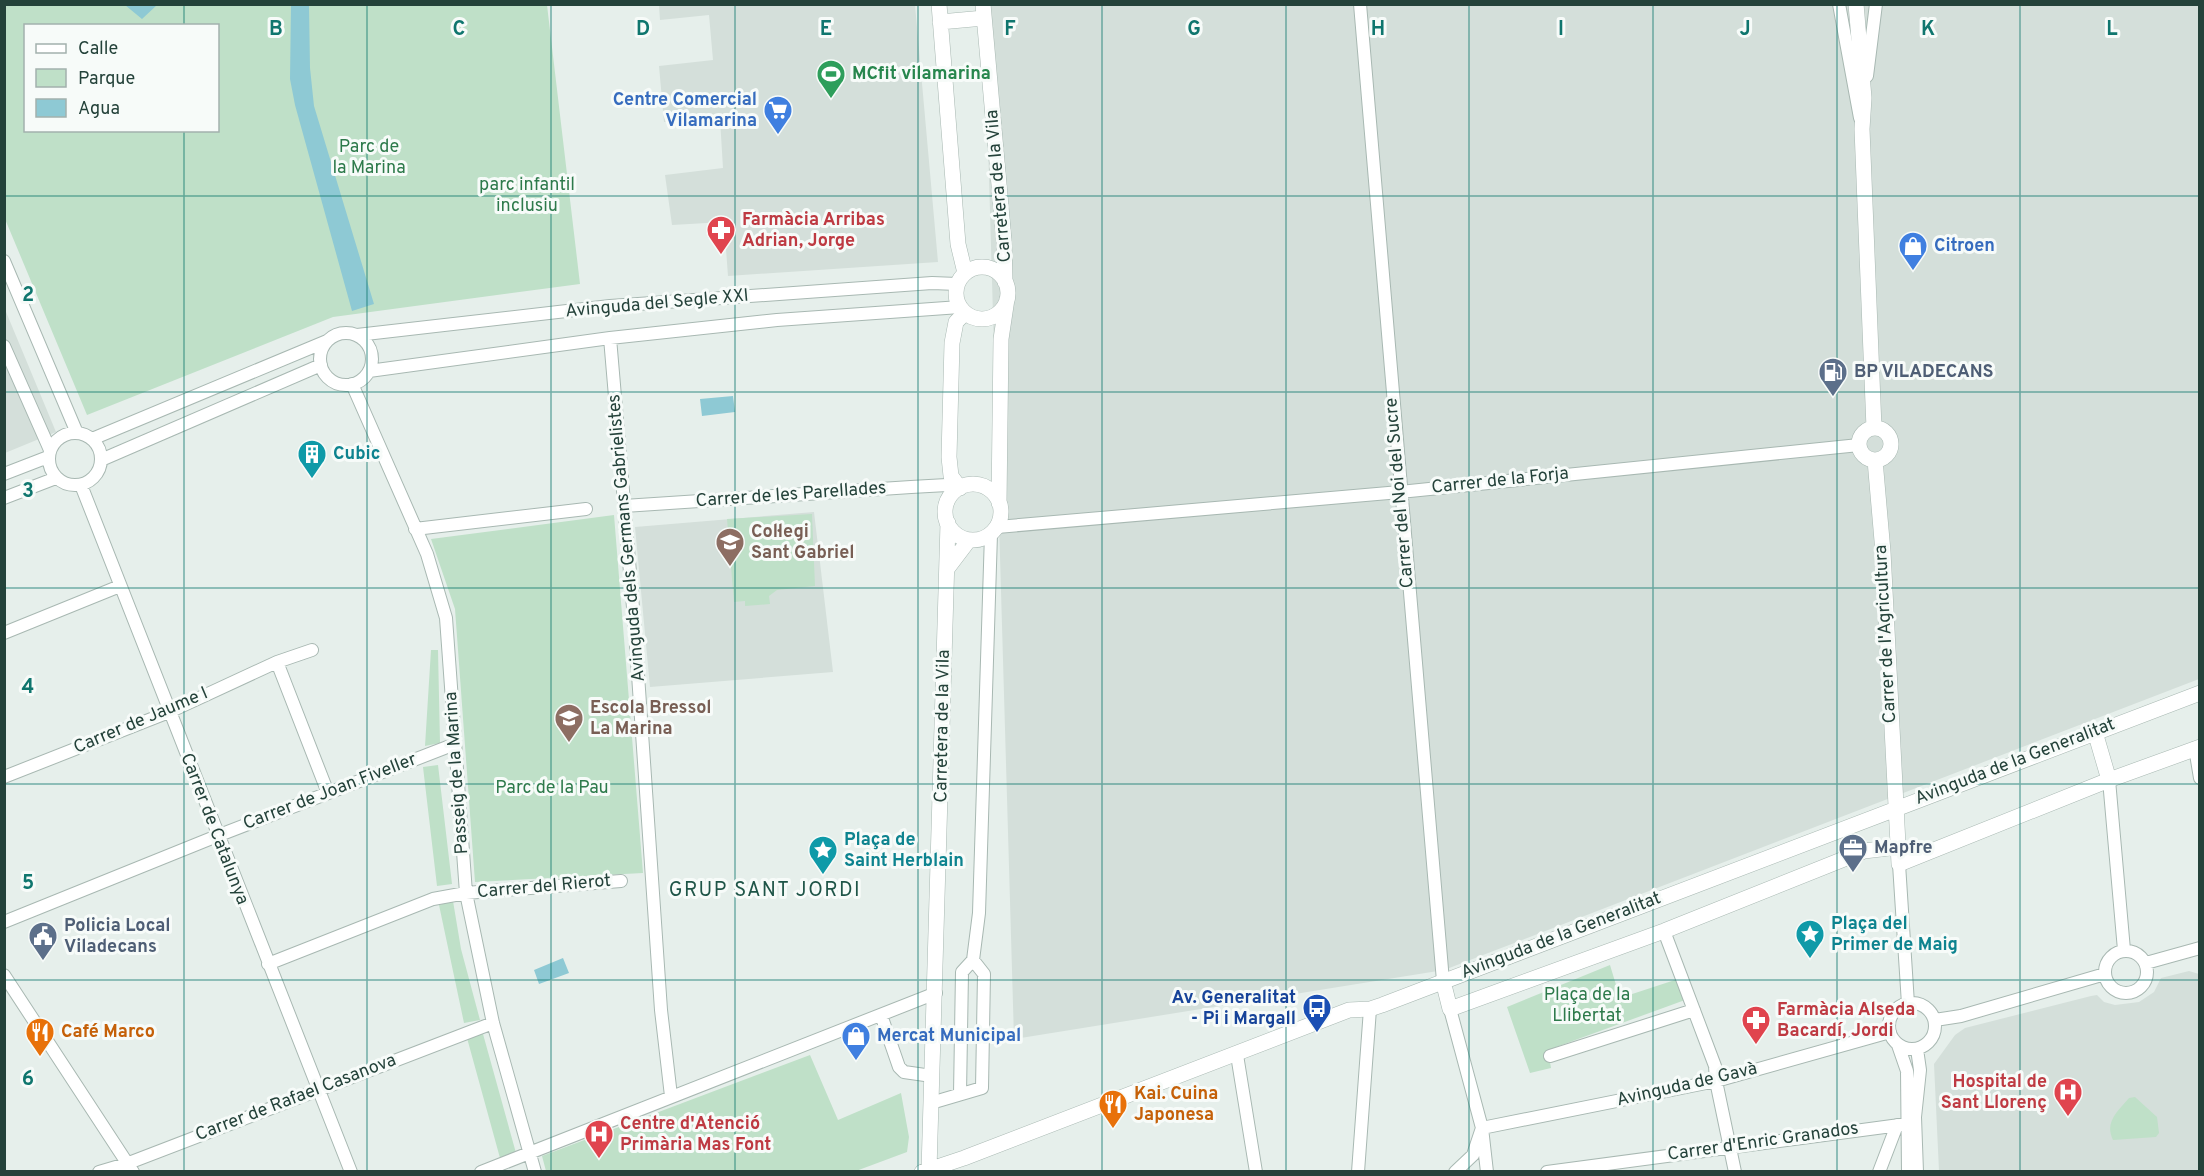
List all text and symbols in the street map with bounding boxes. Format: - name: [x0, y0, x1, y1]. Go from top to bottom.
- text: B: [269, 17, 283, 43]
- text: C: [453, 17, 465, 43]
- text: D: [636, 17, 650, 43]
- text: E: [820, 17, 832, 43]
- text: F: [1004, 17, 1016, 43]
- text: G: [1187, 17, 1201, 43]
- text: H: [1371, 17, 1385, 43]
- text: I: [1558, 17, 1564, 43]
- text: J: [1739, 17, 1751, 43]
- text: K: [1921, 17, 1935, 43]
- text: L: [2106, 17, 2118, 43]
- legend: [24, 24, 219, 132]
- text: Calle: [78, 38, 118, 61]
- sports icon: MCfit vilamarina: [815, 58, 847, 100]
- place label: MCfit vilamarina: [852, 63, 991, 86]
- text: Parque: [78, 68, 135, 91]
- place label: Centre Comercial Vilamarina: [613, 89, 757, 133]
- supermarket icon: Centre Comercial Vilamarina: [762, 94, 794, 136]
- text: Agua: [78, 98, 120, 121]
- street label: Carretera de la Vila: [981, 109, 1017, 263]
- park label: Parc de la Marina: [332, 136, 406, 180]
- park label: parc infantil inclusiu: [479, 174, 575, 218]
- place label: Farmàcia Arribas Adrian, Jorge: [742, 209, 885, 253]
- pharmacy icon: Farmàcia Arribas Adrian, Jorge: [705, 214, 737, 256]
- shop icon: Citroen: [1897, 230, 1929, 272]
- place label: Citroen: [1934, 235, 1995, 258]
- text: 2: [22, 283, 34, 309]
- street label: Avinguda del Segle XXI: [564, 285, 750, 323]
- fuel station icon: BP VILADECANS: [1817, 356, 1849, 398]
- place label: BP VILADECANS: [1854, 361, 1994, 384]
- street label: Avinguda dels Germans Gabrielistes: [603, 393, 651, 683]
- street label: Carrer del Noi del Sucre: [1380, 397, 1420, 589]
- building icon: Cubic: [296, 438, 328, 480]
- place label: Cubic: [333, 443, 380, 466]
- street label: Carrer de la Forja: [1430, 462, 1570, 500]
- street label: Carrer de les Parellades: [695, 477, 887, 513]
- text: 3: [22, 479, 34, 505]
- place label: Col·legi Sant Gabriel: [751, 521, 854, 565]
- school or university icon: Col·legi Sant Gabriel: [714, 526, 746, 568]
- street label: Carrer de l'Agricultura: [1870, 544, 1902, 724]
- street label: Carretera de la Vila: [930, 649, 956, 803]
- text: 4: [22, 675, 34, 701]
- street label: Carrer de Jaume I: [70, 682, 212, 760]
- street label: Passeig de la Marina: [440, 691, 474, 855]
- place label: Escola Bressol La Marina: [590, 697, 712, 741]
- school or university icon: Escola Bressol La Marina: [553, 702, 585, 744]
- street label: Avinguda de la Generalitat: [1912, 713, 2118, 811]
- street label: Carrer de Joan Fiveller: [240, 748, 420, 836]
- street label: Carrer de Catalunya: [174, 750, 254, 908]
- park label: Parc de la Pau: [495, 777, 609, 800]
- place label: Plaça de Saint Herblain: [844, 829, 964, 873]
- office icon: Mapfre: [1837, 832, 1869, 874]
- place icon: Plaça de Saint Herblain: [807, 834, 839, 876]
- place label: Mapfre: [1874, 837, 1933, 860]
- street label: Carrer del Rierot: [476, 870, 612, 904]
- text: 5: [22, 871, 34, 897]
- district label: GRUP SANT JORDI: [669, 878, 861, 904]
- street label: Avinguda de la Generalitat: [1458, 887, 1664, 985]
- place label: Plaça del Primer de Maig: [1831, 913, 1958, 957]
- place label: Policia Local Viladecans: [64, 915, 171, 959]
- place icon: Plaça del Primer de Maig: [1794, 918, 1826, 960]
- public building icon: Policia Local Viladecans: [27, 920, 59, 962]
- park label: Plaça de la Llibertat: [1544, 984, 1630, 1028]
- place label: Av. Generalitat - Pi i Margall: [1172, 987, 1296, 1031]
- bus stop icon: Av. Generalitat - Pi i Margall: [1301, 992, 1333, 1034]
- place label: Farmàcia Alseda Bacardí, Jordi: [1777, 999, 1915, 1043]
- pharmacy icon: Farmàcia Alseda Bacardí, Jordi: [1740, 1004, 1772, 1046]
- restaurant icon: Café Marco: [24, 1016, 56, 1058]
- shop icon: Mercat Municipal: [840, 1020, 872, 1062]
- place label: Café Marco: [61, 1021, 155, 1044]
- place label: Mercat Municipal: [877, 1025, 1021, 1048]
- street label: Carrer de Rafael Casanova: [192, 1049, 400, 1147]
- street label: Avinguda de Gavà: [1614, 1058, 1760, 1112]
- text: 6: [22, 1067, 34, 1093]
- place label: Hospital de Sant Llorenç: [1941, 1071, 2047, 1115]
- hospital icon: Hospital de Sant Llorenç: [2052, 1076, 2084, 1118]
- place label: Kai. Cuina Japonesa: [1134, 1083, 1218, 1127]
- restaurant icon: Kai. Cuina Japonesa: [1097, 1088, 1129, 1130]
- place label: Centre d'Atenció Primària Mas Font: [620, 1113, 771, 1157]
- street label: Carrer d'Enric Granados: [1666, 1117, 1860, 1167]
- hospital icon: Centre d'Atenció Primària Mas Font: [583, 1118, 615, 1160]

